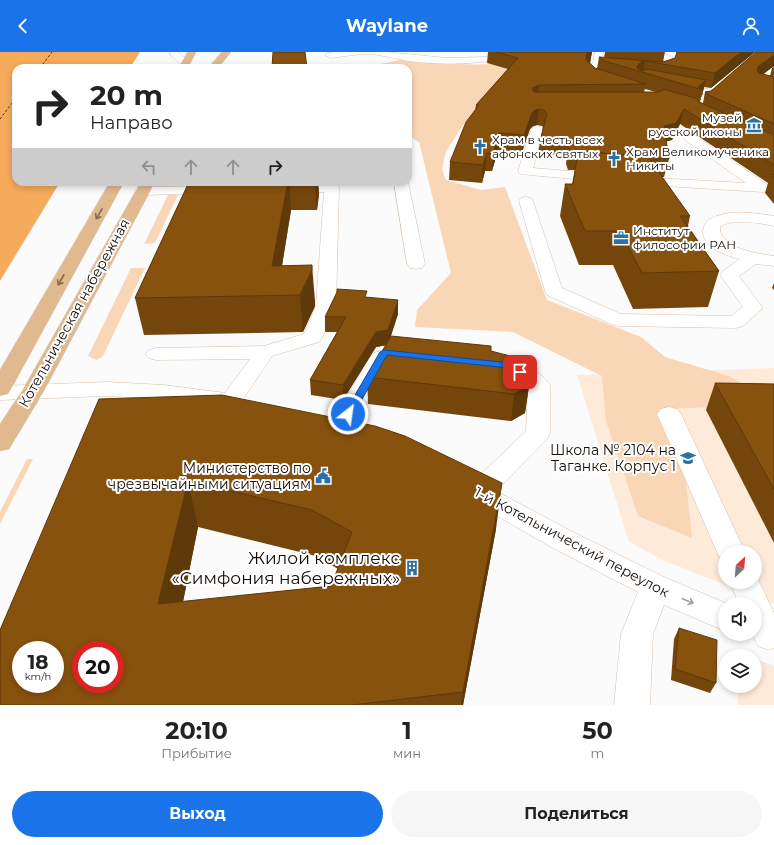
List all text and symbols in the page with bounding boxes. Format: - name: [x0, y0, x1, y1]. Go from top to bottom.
- icon: back: [12, 15, 34, 37]
- text: Waylane: [346, 15, 428, 37]
- icon: person: [740, 15, 762, 37]
- text: 20 m: [90, 78, 163, 112]
- icon: right: [24, 80, 76, 132]
- place label: Музей русской иконы: [648, 110, 742, 139]
- text: Направо: [90, 112, 173, 134]
- museum icon: Музей русской иконы: [745, 116, 763, 134]
- place label: Храм в честь всех афонских святых: [492, 132, 603, 161]
- church icon: Храм в честь всех афонских святых: [471, 138, 489, 156]
- place label: Храм Великомученика Никиты: [626, 144, 769, 173]
- church icon: Храм Великомученика Никиты: [605, 150, 623, 168]
- icon: left: [138, 156, 160, 178]
- icon: ahead: [180, 156, 202, 178]
- icon: ahead: [222, 156, 244, 178]
- icon: right: [264, 156, 286, 178]
- one-way arrow: [94, 208, 102, 220]
- street label: Котельническая набережная: [14, 215, 134, 411]
- place label: Институт философии РАН: [633, 223, 736, 252]
- office icon: Институт философии РАН: [612, 229, 630, 247]
- one-way arrow: [57, 273, 65, 285]
- pin: [503, 355, 537, 389]
- icon: arrive: [509, 361, 531, 383]
- position arrow: [327, 393, 369, 435]
- place label: Школа № 2104 на Таганке. Корпус 1: [550, 441, 676, 475]
- school or university icon: Школа № 2104 на Таганке. Корпус 1: [679, 449, 697, 467]
- place label: Министерство по чрезвычайными ситуациям: [108, 459, 311, 493]
- public building icon: Министерство по чрезвычайными ситуациям: [314, 467, 332, 485]
- street label: 1-й Котельнический переулок: [472, 483, 672, 601]
- north arrow: [718, 545, 762, 589]
- map controls: [718, 545, 762, 693]
- place label: Жилой комплекс «Симфония набережных»: [172, 548, 400, 588]
- building icon: Жилой комплекс «Симфония набережных»: [403, 559, 421, 577]
- button: sound: [718, 597, 762, 641]
- one-way arrow: [681, 598, 693, 605]
- speed limit sign: 20: [72, 641, 124, 693]
- button: layers: [718, 649, 762, 693]
- text: 18: [27, 650, 49, 674]
- text: km/h: [25, 670, 51, 683]
- text: 20:10: [165, 716, 228, 745]
- text: 1: [402, 716, 412, 745]
- text: 50: [582, 716, 613, 745]
- text: Прибытие: [161, 745, 232, 761]
- text: мин: [393, 745, 421, 761]
- text: m: [591, 745, 604, 761]
- button: Выход: [12, 791, 383, 837]
- button: Поделиться: [391, 791, 762, 837]

